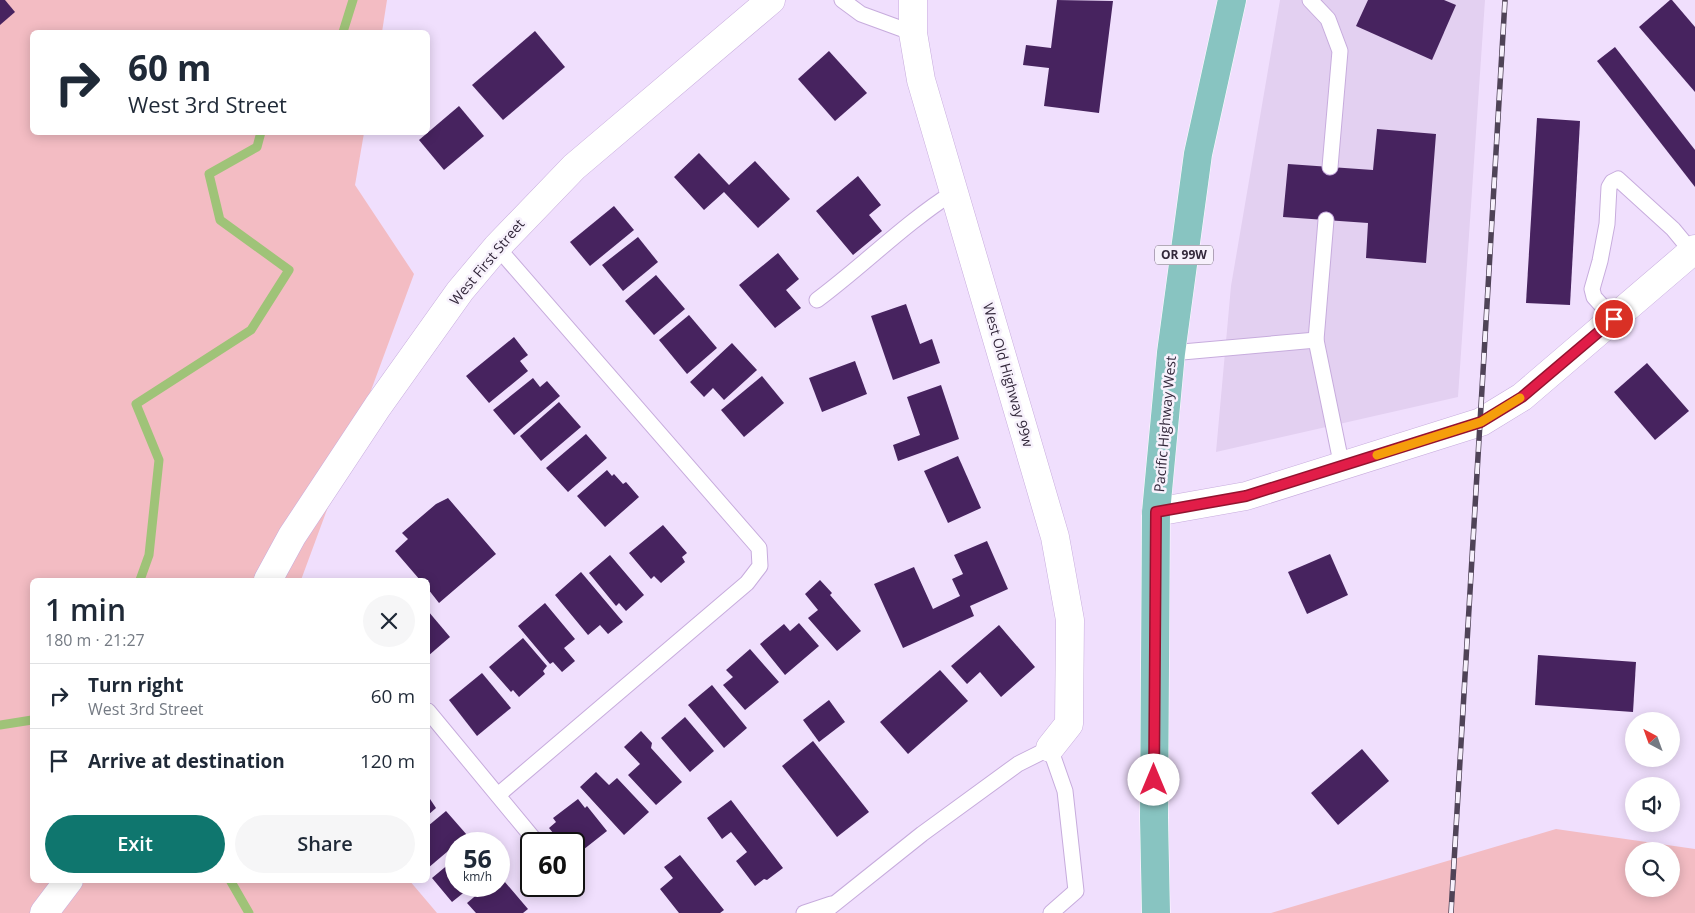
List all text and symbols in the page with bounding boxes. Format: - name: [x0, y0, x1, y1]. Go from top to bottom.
- text: 60 m: [128, 44, 211, 91]
- icon: right: [45, 50, 110, 115]
- text: West 3rd Street: [128, 89, 287, 119]
- street label: West First Street: [445, 215, 528, 309]
- road number: OR 99W: [1155, 246, 1213, 264]
- pin: [1593, 298, 1635, 340]
- street label: West Old Highway 99w: [979, 301, 1038, 449]
- icon: arrive: [1600, 305, 1628, 333]
- street label: Pacific Highway West: [1149, 355, 1180, 493]
- text: 1 min: [45, 589, 126, 630]
- button: close: [363, 595, 415, 647]
- text: 180 m · 21:27: [45, 629, 145, 651]
- text: Turn right: [88, 672, 183, 698]
- icon: right: [45, 682, 73, 710]
- text: 60 m: [371, 683, 415, 709]
- text: West 3rd Street: [88, 698, 204, 720]
- north arrow: [1625, 712, 1680, 768]
- map controls: [1625, 712, 1680, 897]
- icon: arrive: [45, 747, 73, 775]
- text: Arrive at destination: [88, 748, 285, 774]
- text: 120 m: [360, 748, 415, 774]
- position arrow: [1127, 753, 1179, 805]
- button: sound: [1625, 777, 1680, 832]
- button: Exit: [45, 815, 225, 873]
- button: Share: [235, 815, 415, 873]
- speed limit sign: 60: [520, 832, 585, 897]
- text: 56: [463, 841, 492, 875]
- button: search: [1625, 842, 1680, 897]
- text: km/h: [463, 868, 492, 885]

